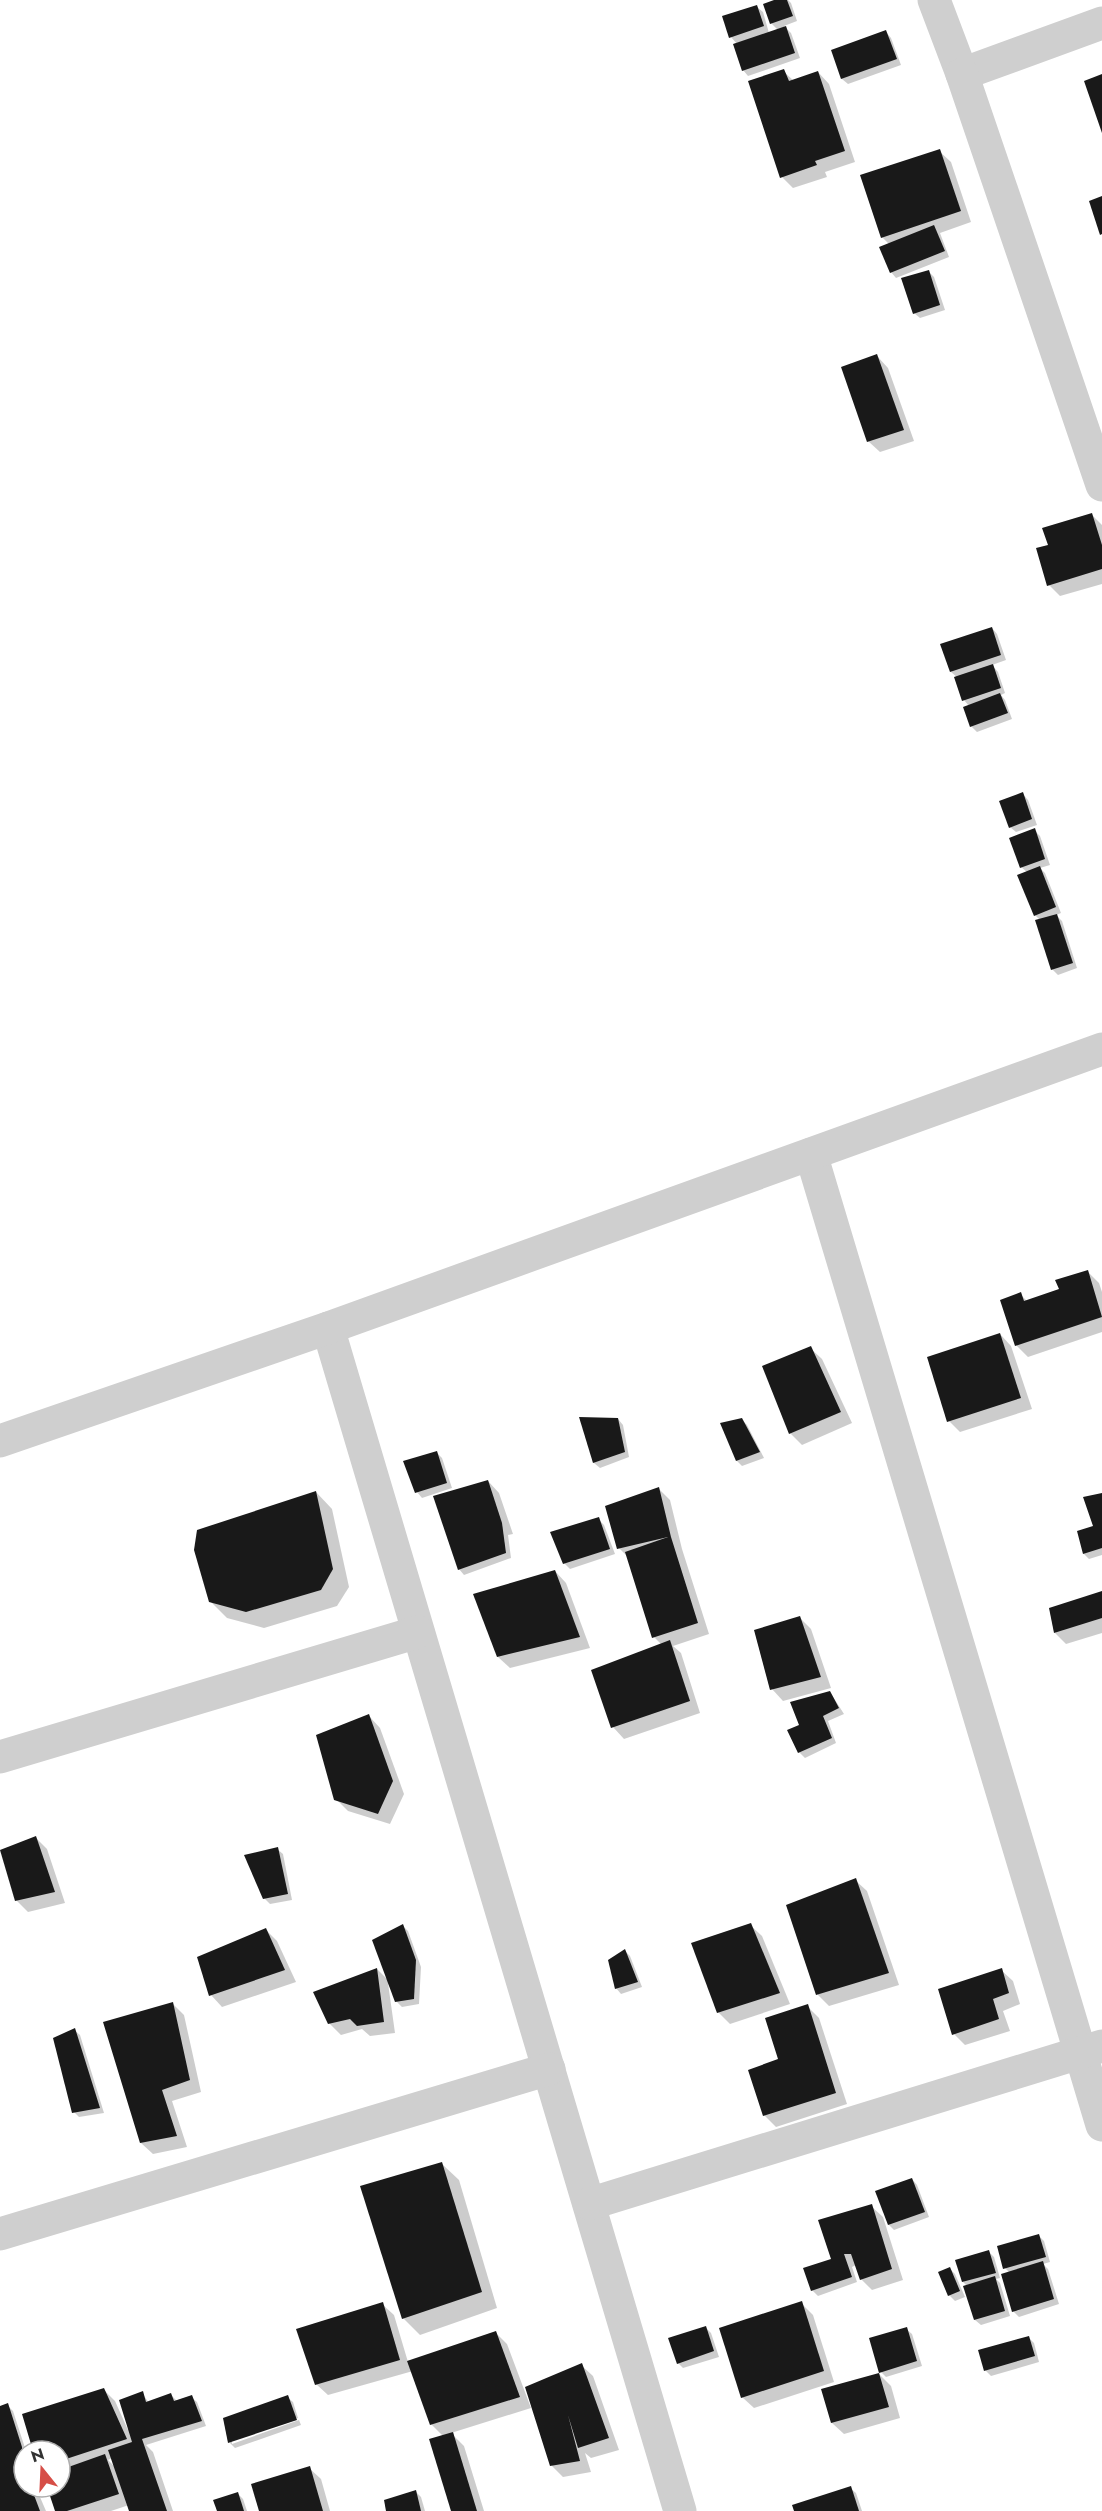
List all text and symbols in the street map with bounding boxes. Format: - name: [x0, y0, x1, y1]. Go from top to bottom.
- north arrow: [12, 2439, 72, 2499]
- text: N: [28, 2442, 47, 2468]

